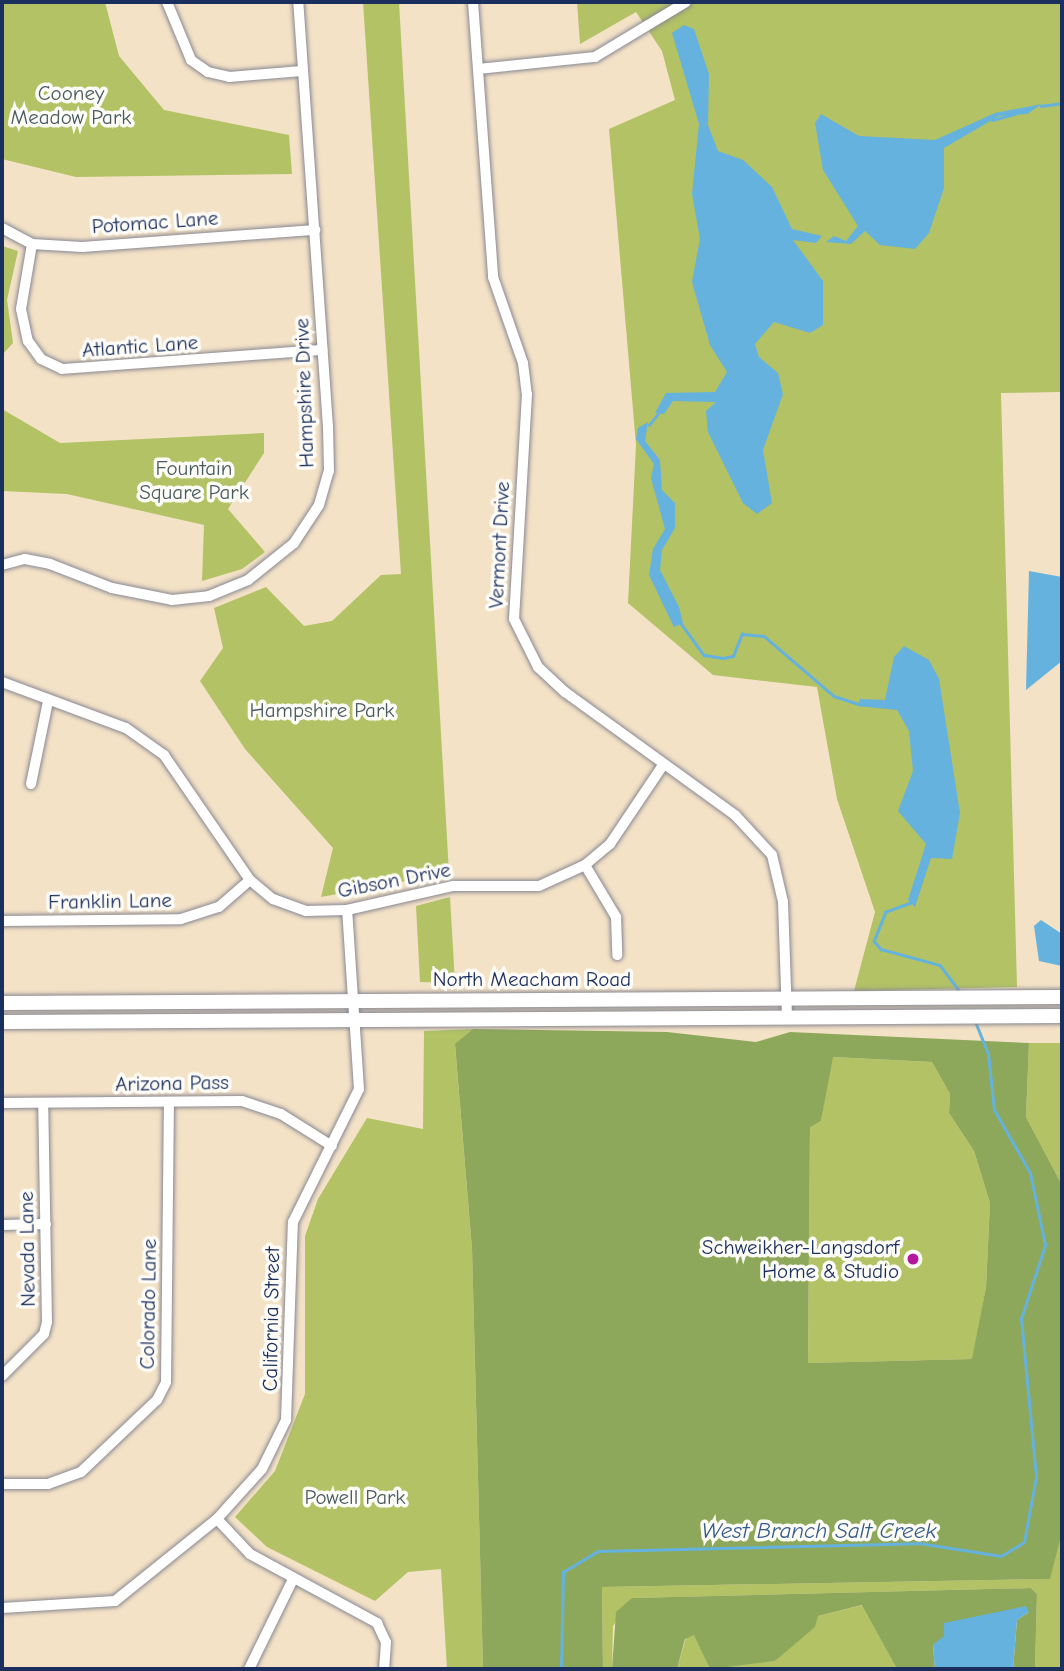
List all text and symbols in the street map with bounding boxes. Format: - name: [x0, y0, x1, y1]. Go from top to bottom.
- park label: Cooney Meadow Park: [11, 80, 131, 130]
- street label: Potomac Lane: [91, 205, 219, 239]
- street label: Hampshire Drive: [289, 318, 319, 468]
- street label: Atlantic Lane: [81, 329, 199, 363]
- park label: Fountain Square Park: [139, 455, 249, 505]
- street label: Vermont Drive: [483, 481, 515, 609]
- park label: Hampshire Park: [250, 697, 394, 723]
- street label: Gibson Drive: [335, 857, 453, 903]
- street label: Franklin Lane: [48, 887, 172, 915]
- street label: North Meacham Road: [433, 966, 631, 992]
- street label: Arizona Pass: [115, 1069, 229, 1097]
- street label: Nevada Lane: [13, 1191, 41, 1307]
- place label: Schweikher-Langsdorf Home & Studio: [702, 1234, 899, 1284]
- street label: Colorado Lane: [134, 1238, 162, 1370]
- street label: California Street: [257, 1246, 285, 1392]
- marker: Schweikher-Langsdorf Home & Studio: [905, 1251, 921, 1267]
- park label: Powell Park: [305, 1484, 405, 1510]
- water label: West Branch Salt Creek: [702, 1517, 936, 1545]

